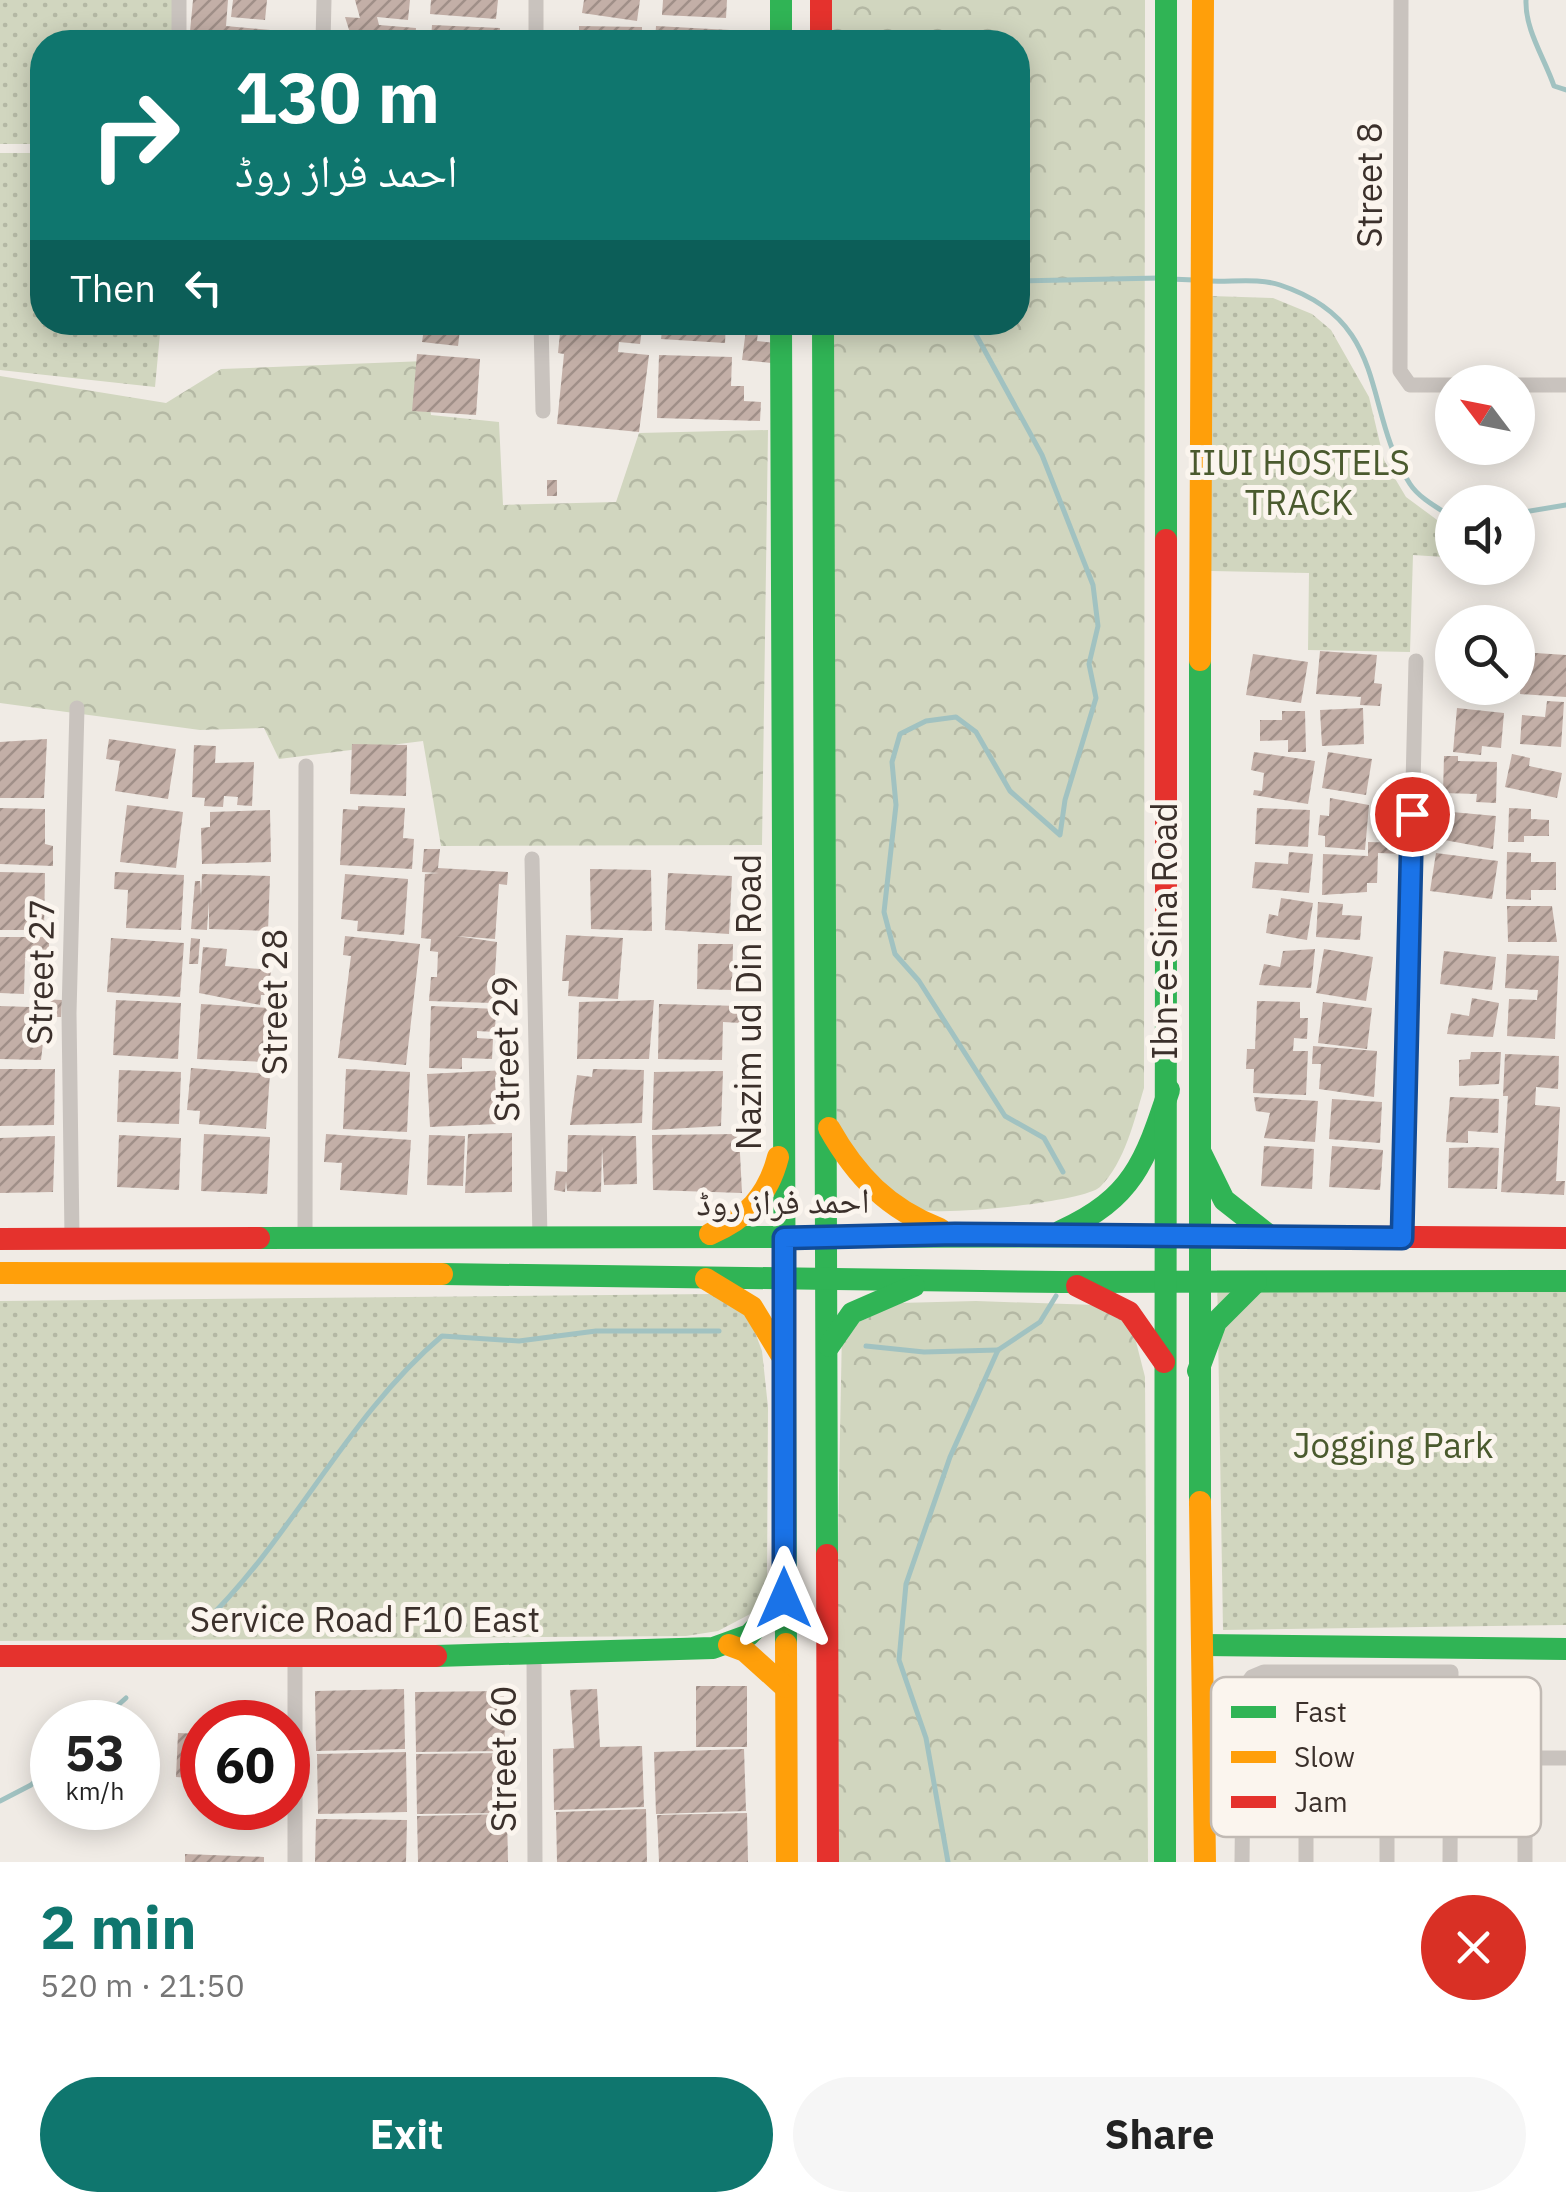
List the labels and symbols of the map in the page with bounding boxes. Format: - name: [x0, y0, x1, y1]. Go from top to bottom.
- street label: Street 8: [1346, 122, 1392, 248]
- north arrow: [1435, 365, 1535, 465]
- park label: IIUI HOSTELS TRACK: [1188, 439, 1410, 525]
- pin: [1370, 772, 1455, 857]
- street label: Ibn-e-Sina Road: [1141, 802, 1187, 1060]
- street label: Nazim ud Din Road: [725, 854, 771, 1150]
- street label: Street 27: [16, 898, 64, 1046]
- street label: Street 28: [251, 929, 297, 1075]
- street label: Street 29: [481, 975, 529, 1123]
- street label: احمد فراز روڈ: [696, 1176, 870, 1226]
- park label: Jogging Park: [1293, 1422, 1493, 1468]
- position arrow: [732, 1546, 836, 1650]
- street label: Service Road F10 East: [190, 1596, 540, 1642]
- legend: [1211, 1677, 1541, 1837]
- street label: Street 60: [480, 1686, 526, 1832]
- text: Fast: [1294, 1693, 1347, 1730]
- speed limit sign: 60: [180, 1700, 310, 1830]
- text: Slow: [1294, 1738, 1355, 1775]
- text: Jam: [1294, 1783, 1348, 1820]

